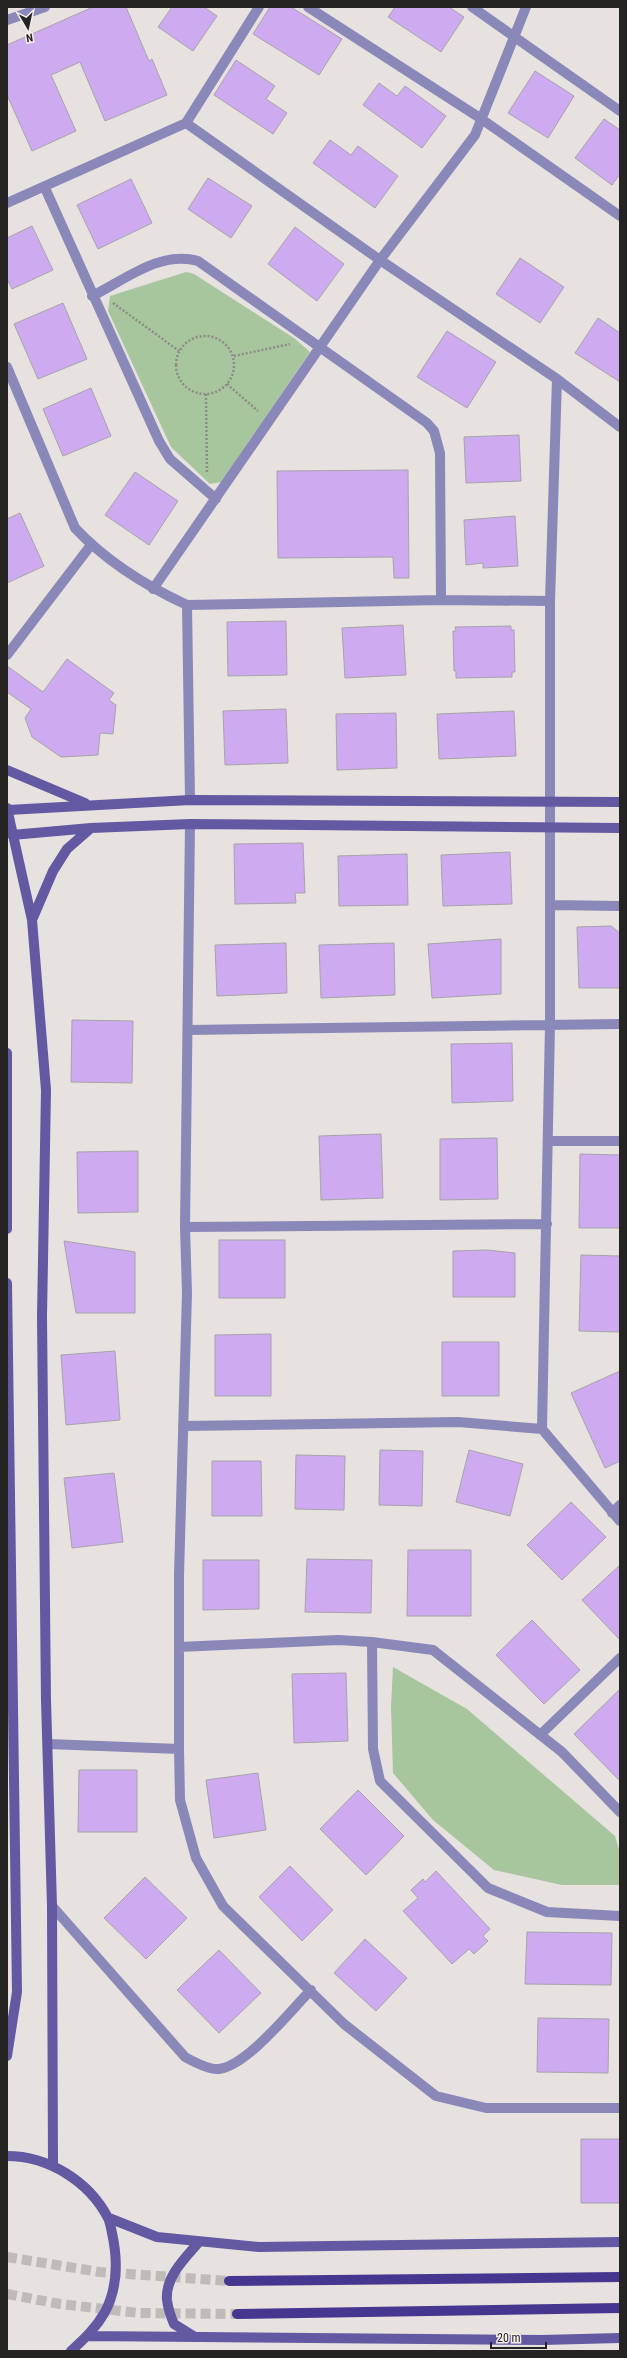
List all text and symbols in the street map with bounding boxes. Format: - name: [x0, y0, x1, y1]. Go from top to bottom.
- north arrow: [8, 8, 48, 48]
- text: N: [25, 30, 34, 44]
- scale bar: [491, 2324, 546, 2350]
- text: 20 m: [497, 2331, 521, 2345]

